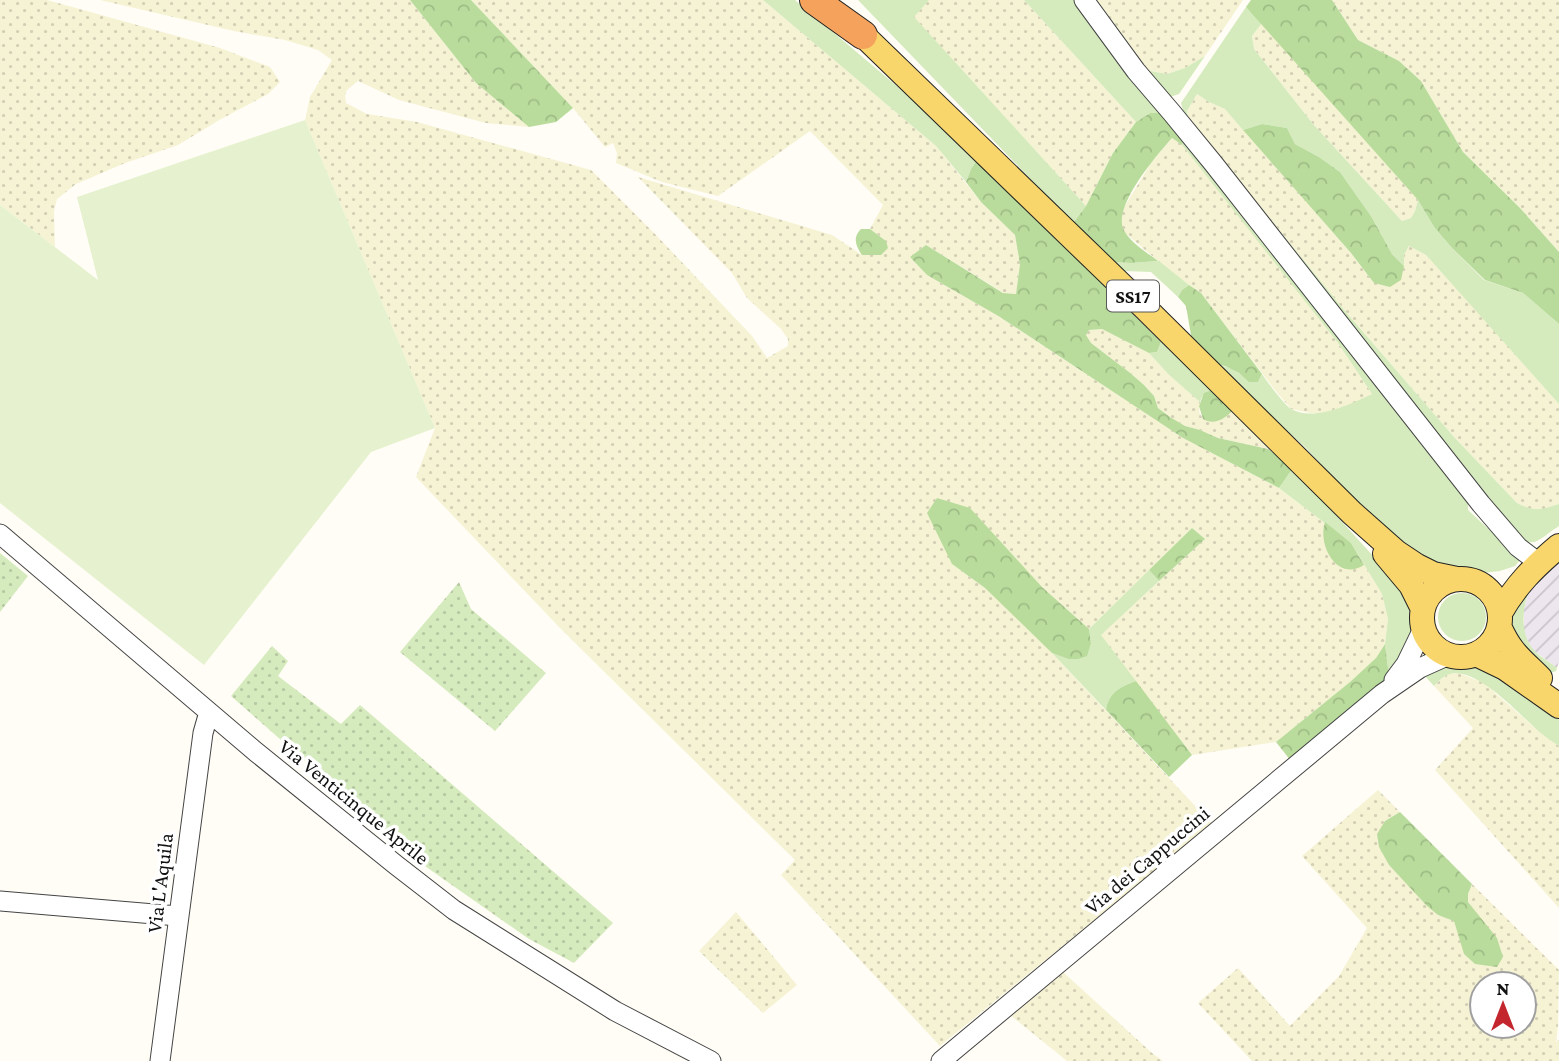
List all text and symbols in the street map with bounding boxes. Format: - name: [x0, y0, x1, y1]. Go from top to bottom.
- road number: SS17: [1107, 280, 1159, 312]
- street label: Via Venticinque Aprile: [274, 734, 434, 870]
- street label: Via dei Cappuccini: [1080, 801, 1215, 919]
- street label: Via L'Aquila: [142, 831, 178, 934]
- north arrow: [1468, 970, 1538, 1040]
- text: N: [1497, 978, 1510, 999]

